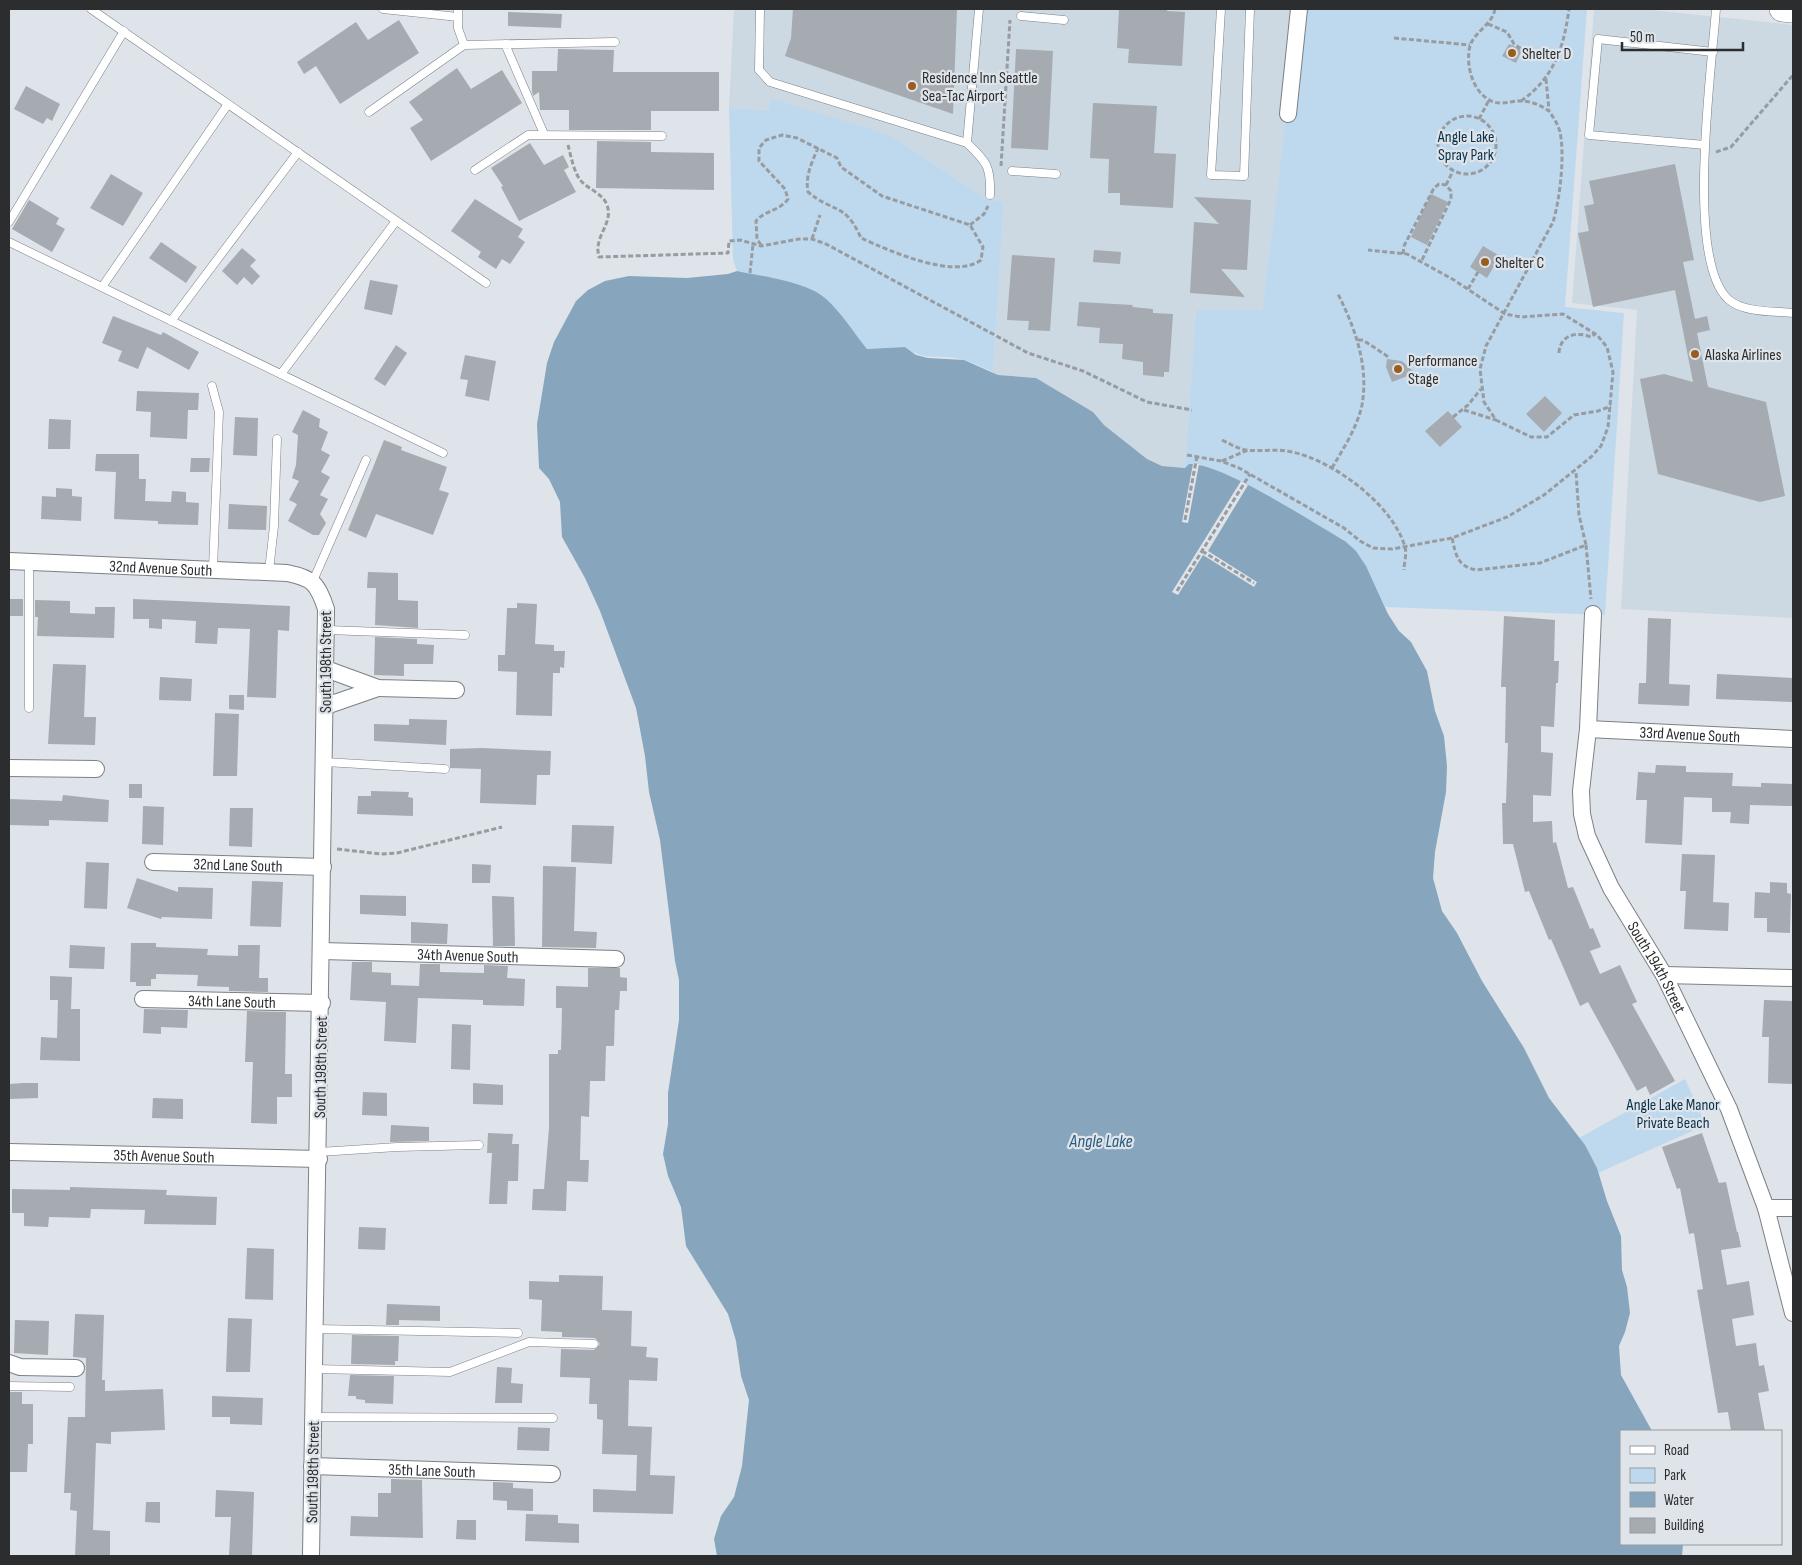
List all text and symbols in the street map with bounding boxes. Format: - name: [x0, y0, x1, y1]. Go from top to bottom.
- scale bar: [1622, 20, 1743, 52]
- text: 50 m: [1630, 28, 1655, 47]
- place label: Shelter D: [1522, 45, 1571, 64]
- marker: Shelter D: [1506, 47, 1518, 59]
- place label: Residence Inn Seattle Sea-Tac Airport: [922, 69, 1038, 106]
- marker: Residence Inn Seattle Sea-Tac Airport: [906, 80, 918, 92]
- park label: Angle Lake Spray Park: [1437, 128, 1494, 165]
- place label: Shelter C: [1495, 254, 1544, 273]
- marker: Shelter C: [1479, 256, 1491, 268]
- place label: Alaska Airlines: [1704, 346, 1782, 365]
- marker: Alaska Airlines: [1689, 348, 1701, 360]
- place label: Performance Stage: [1408, 352, 1478, 389]
- marker: Performance Stage: [1392, 363, 1404, 375]
- street label: 32nd Avenue South: [109, 557, 213, 581]
- street label: South 198th Street: [317, 611, 336, 713]
- street label: 33rd Avenue South: [1639, 724, 1741, 747]
- street label: 32nd Lane South: [193, 855, 283, 877]
- street label: South 194th Street: [1623, 919, 1689, 1017]
- street label: 34th Avenue South: [417, 946, 519, 967]
- street label: 34th Lane South: [188, 992, 276, 1013]
- street label: South 198th Street: [311, 1016, 332, 1118]
- park label: Angle Lake Manor Private Beach: [1626, 1096, 1720, 1133]
- water label: Angle Lake: [1069, 1131, 1132, 1152]
- street label: 35th Avenue South: [113, 1146, 215, 1168]
- street label: South 198th Street: [303, 1421, 324, 1523]
- legend: [1620, 1430, 1782, 1545]
- text: Road: [1664, 1441, 1689, 1460]
- street label: 35th Lane South: [388, 1461, 476, 1482]
- text: Park: [1664, 1466, 1686, 1485]
- text: Water: [1664, 1491, 1695, 1510]
- text: Building: [1664, 1516, 1704, 1535]

